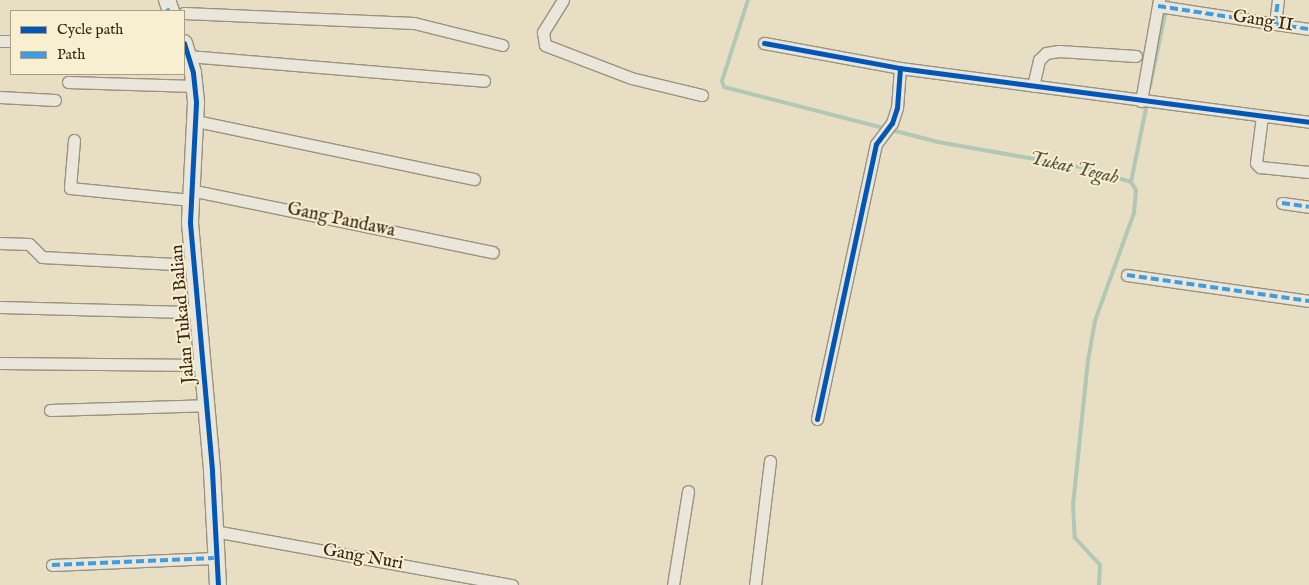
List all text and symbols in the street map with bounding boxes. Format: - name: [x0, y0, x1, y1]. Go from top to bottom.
- street label: Gang II: [1231, 7, 1295, 37]
- legend: [10, 10, 185, 75]
- text: Cycle path: [57, 20, 123, 39]
- text: Path: [57, 45, 85, 64]
- water label: Tukat Tegah: [1027, 148, 1121, 190]
- street label: Gang Pandawa: [285, 199, 397, 243]
- street label: Jalan Tukad Balian: [167, 244, 201, 384]
- street label: Gang Nuri: [321, 540, 405, 576]

